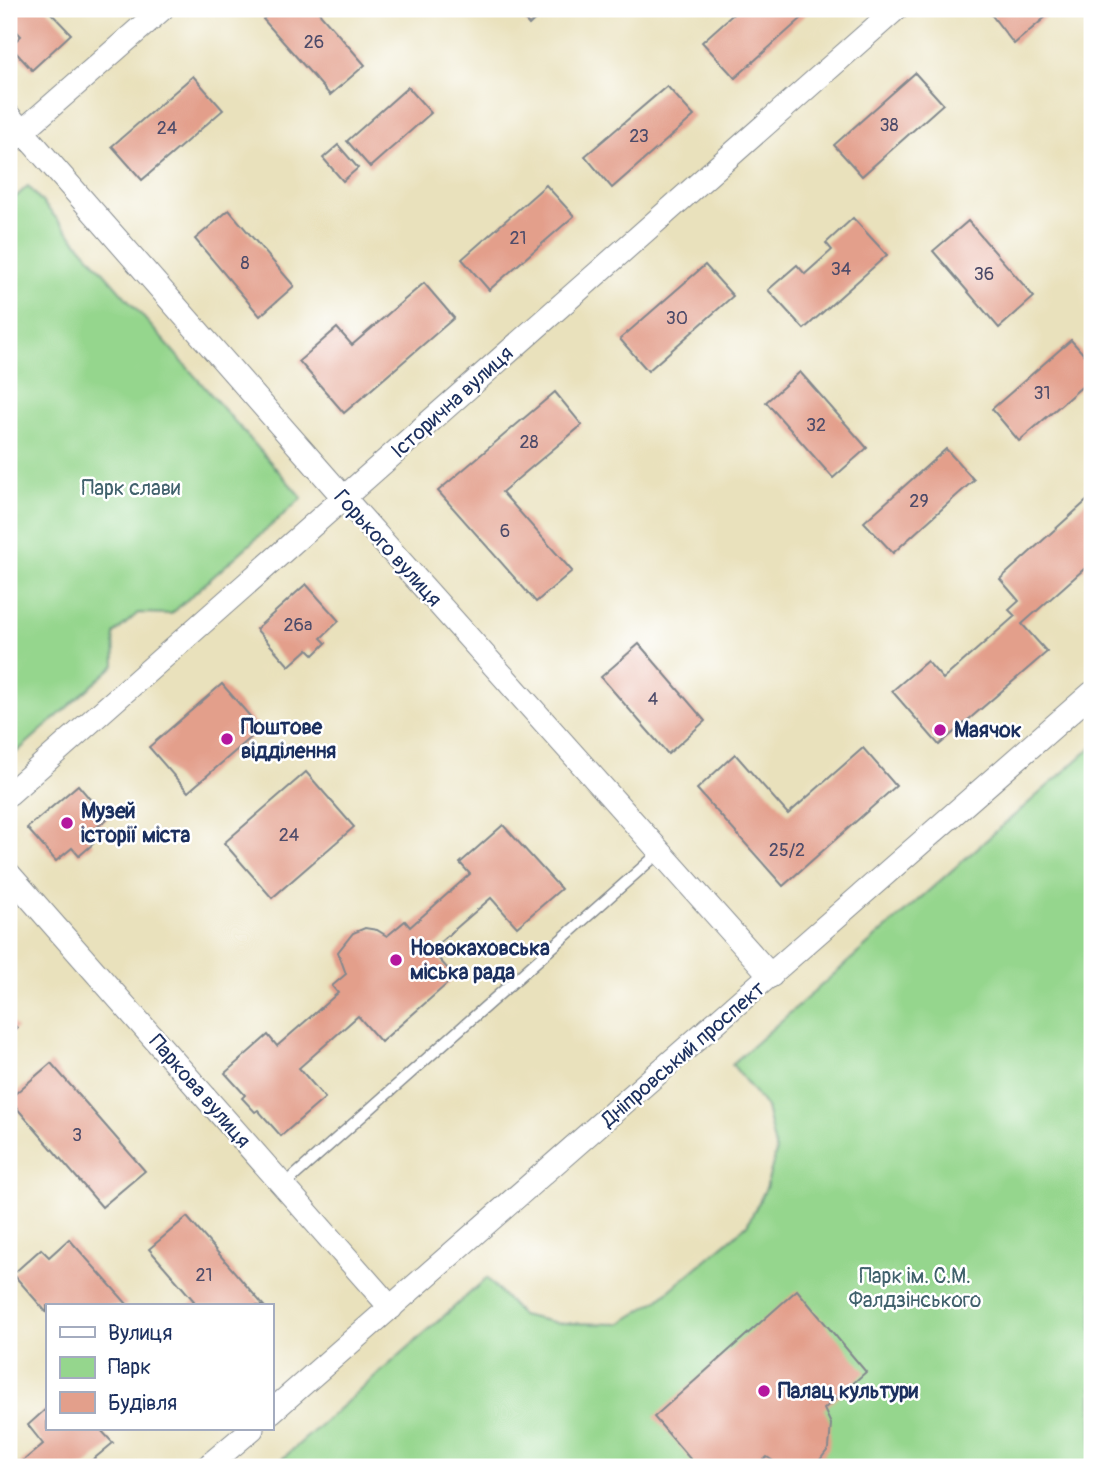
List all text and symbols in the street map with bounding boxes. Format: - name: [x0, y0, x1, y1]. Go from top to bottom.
- house number: 26: [304, 31, 324, 54]
- house number: 38: [879, 114, 899, 137]
- house number: 24: [157, 117, 178, 140]
- house number: 23: [629, 125, 649, 148]
- house number: 21: [509, 227, 527, 250]
- house number: 8: [240, 252, 250, 275]
- house number: 34: [831, 258, 852, 281]
- house number: 36: [974, 263, 994, 286]
- house number: 30: [666, 307, 688, 330]
- street label: Історична вулиця: [386, 340, 519, 464]
- house number: 31: [1033, 382, 1051, 405]
- house number: 32: [806, 414, 826, 437]
- house number: 28: [519, 431, 539, 454]
- park label: Парк слави: [82, 475, 180, 502]
- street label: Горького вулиця: [328, 484, 447, 613]
- house number: 29: [909, 490, 929, 513]
- house number: 6: [500, 520, 510, 543]
- house number: 26а: [284, 614, 312, 637]
- house number: 4: [648, 688, 659, 711]
- place label: Поштове відділення: [241, 714, 336, 765]
- place label: Маячок: [954, 717, 1022, 744]
- marker: Маячок: [932, 722, 948, 738]
- marker: Поштове відділення: [219, 731, 235, 747]
- place label: Музей історії міста: [81, 798, 190, 849]
- marker: Музей історії міста: [59, 815, 75, 831]
- house number: 24: [279, 824, 300, 847]
- house number: 25/2: [769, 839, 805, 862]
- place label: Новокаховська міська рада: [410, 935, 550, 986]
- marker: Новокаховська міська рада: [388, 952, 404, 968]
- street label: Дніпровський проспект: [595, 975, 771, 1134]
- street label: Паркова вулиця: [143, 1029, 256, 1154]
- house number: 3: [72, 1124, 82, 1147]
- park label: Парк ім. С.М. Фалдзінського: [849, 1263, 981, 1314]
- house number: 21: [195, 1264, 213, 1287]
- legend: [46, 1304, 273, 1430]
- text: Вулиця: [108, 1320, 172, 1347]
- text: Парк: [108, 1354, 151, 1381]
- place label: Палац культури: [778, 1378, 919, 1405]
- marker: Палац культури: [756, 1383, 772, 1399]
- text: Будівля: [108, 1390, 177, 1417]

